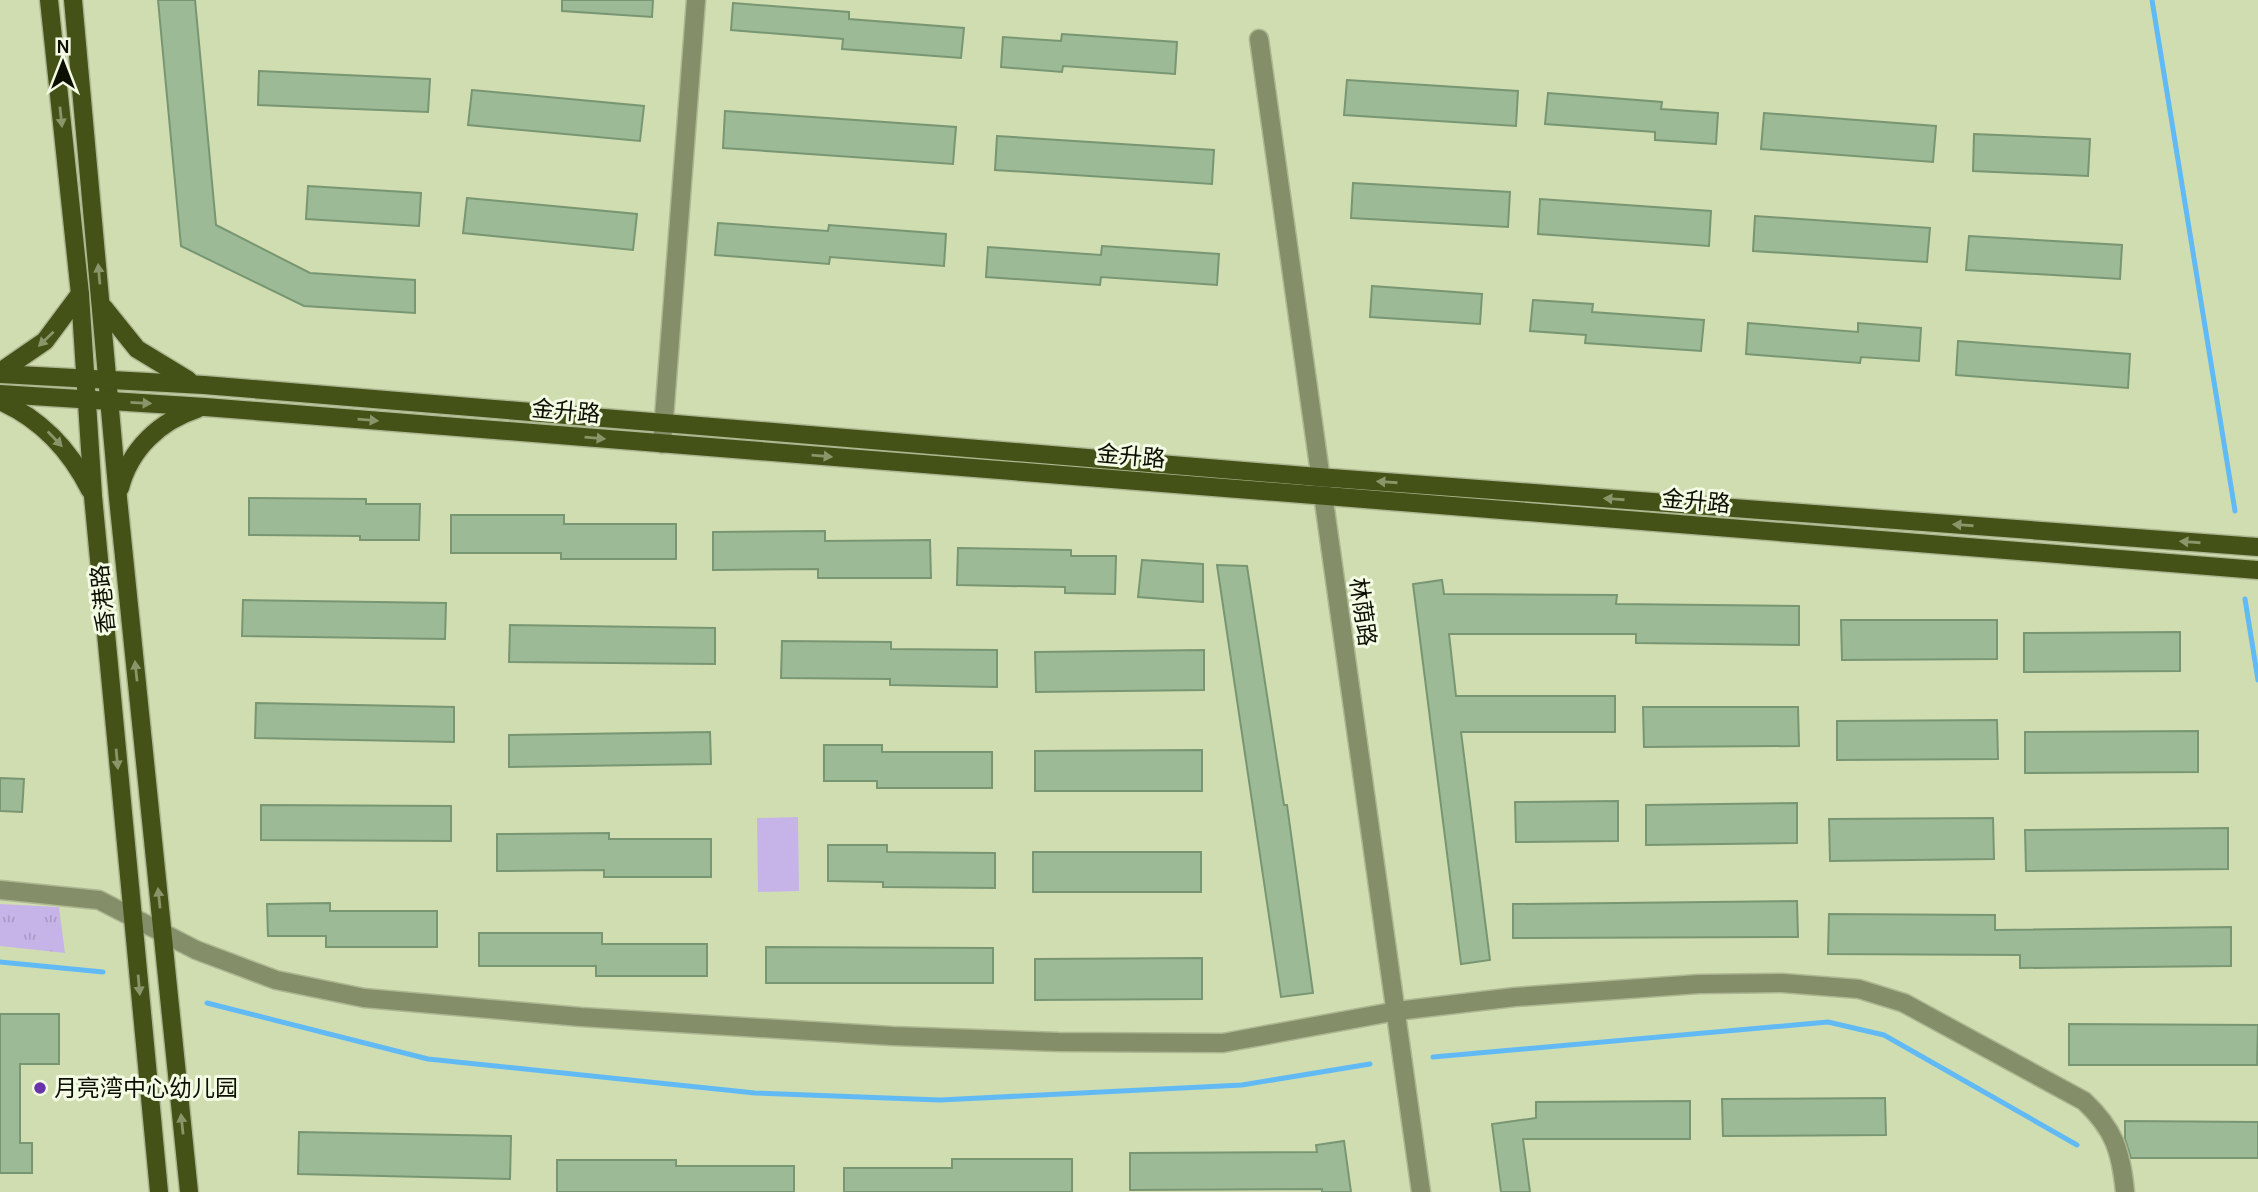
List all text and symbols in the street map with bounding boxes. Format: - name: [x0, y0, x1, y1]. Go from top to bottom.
- north arrow: [28, 28, 98, 98]
- text: N: [56, 36, 70, 58]
- one-way arrow: [56, 106, 67, 128]
- one-way arrow: [93, 263, 104, 285]
- one-way arrow: [38, 331, 54, 347]
- street label: 金升路: [530, 395, 602, 428]
- one-way arrow: [131, 398, 153, 409]
- one-way arrow: [358, 415, 380, 426]
- one-way arrow: [47, 431, 64, 448]
- one-way arrow: [584, 433, 606, 444]
- street label: 金升路: [1095, 440, 1167, 473]
- one-way arrow: [811, 451, 833, 462]
- one-way arrow: [1376, 476, 1398, 487]
- street label: 金升路: [1660, 485, 1732, 518]
- one-way arrow: [1603, 493, 1625, 504]
- one-way arrow: [1952, 519, 1974, 530]
- one-way arrow: [2179, 536, 2201, 547]
- street label: 香港路: [86, 563, 121, 635]
- street label: 林荫路: [1344, 576, 1381, 648]
- one-way arrow: [130, 660, 141, 682]
- one-way arrow: [112, 748, 123, 770]
- one-way arrow: [153, 887, 164, 909]
- one-way arrow: [134, 975, 145, 997]
- place label: 月亮湾中心幼儿园: [54, 1075, 238, 1102]
- marker: 月亮湾中心幼儿园: [32, 1080, 48, 1096]
- one-way arrow: [176, 1113, 187, 1135]

